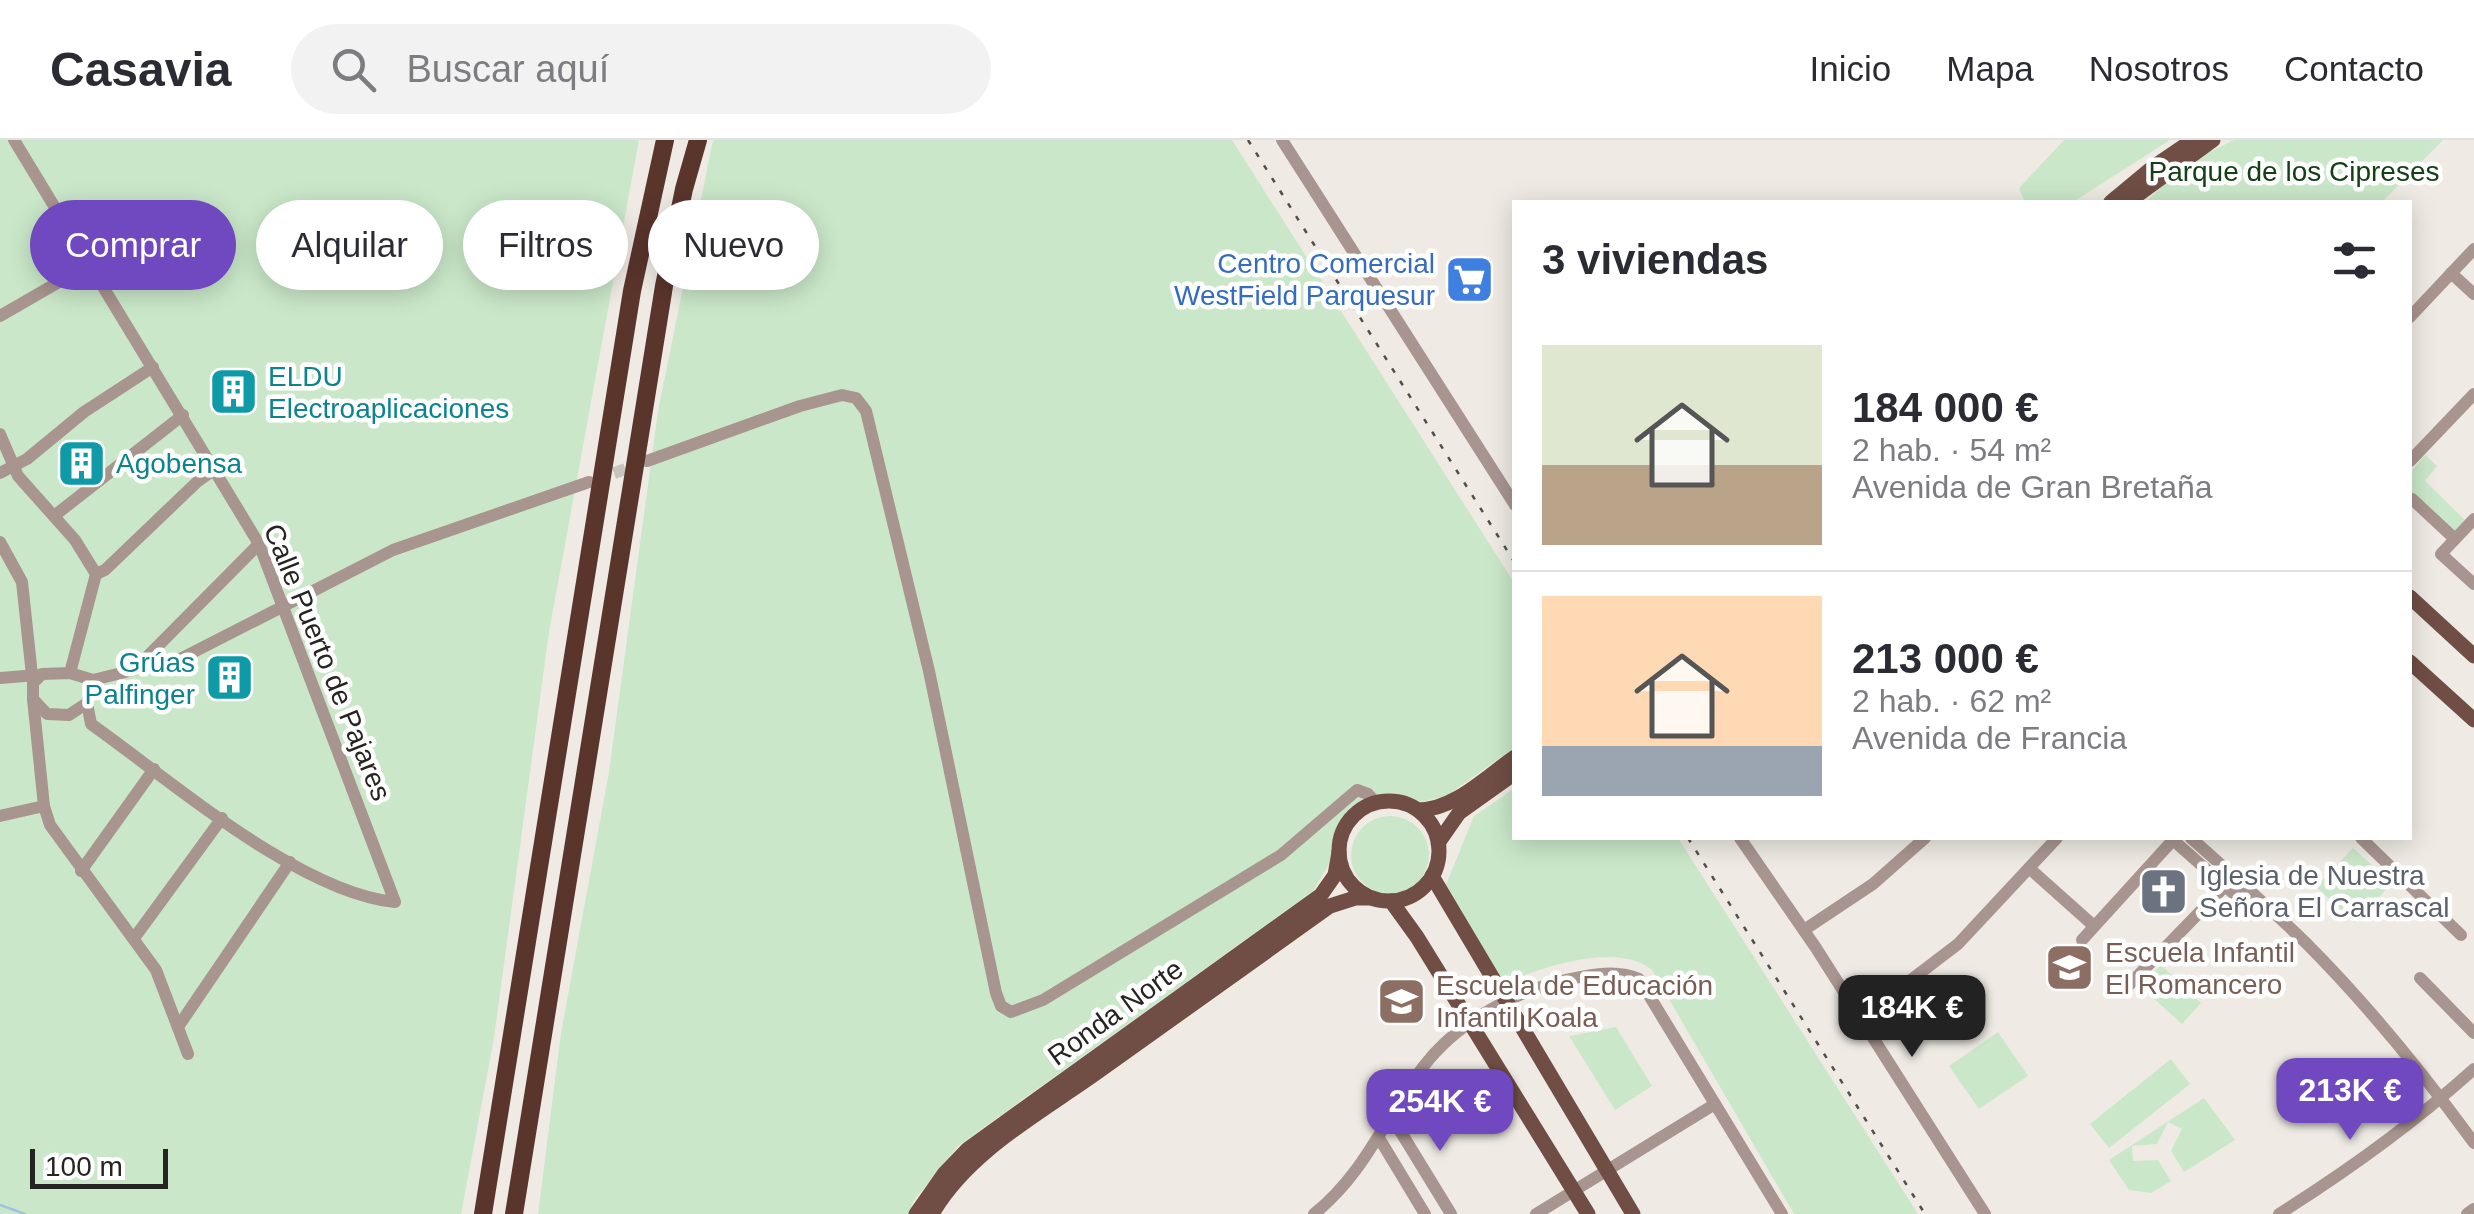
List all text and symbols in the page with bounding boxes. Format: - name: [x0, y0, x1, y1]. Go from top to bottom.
- search box: [291, 24, 991, 114]
- icon: search: [326, 42, 381, 97]
- text: Casavia: [50, 43, 231, 96]
- text: Buscar aquí: [406, 48, 609, 90]
- text: Inicio: [1810, 49, 1891, 88]
- text: Mapa: [1946, 49, 2034, 88]
- text: Nosotros: [2089, 49, 2229, 88]
- text: Contacto: [2284, 49, 2424, 88]
- park label: Parque de los Cipreses: [2148, 156, 2440, 187]
- chip: Comprar: [30, 200, 236, 290]
- chip: Alquilar: [256, 200, 443, 290]
- chip: Filtros: [463, 200, 628, 290]
- chip: Nuevo: [648, 200, 819, 290]
- icon: filters: [2327, 233, 2382, 288]
- text: 3 viviendas: [1542, 236, 1768, 283]
- place label: Centro Comercial WestField Parquesur: [1174, 248, 1435, 311]
- supermarket icon: Centro Comercial WestField Parquesur: [1444, 253, 1496, 305]
- place label: ELDU Electroaplicaciones: [268, 361, 509, 424]
- building icon: ELDU Electroaplicaciones: [207, 366, 259, 418]
- text: 184 000 €: [1852, 384, 2039, 431]
- icon: home: [1622, 385, 1742, 505]
- text: 2 hab. · 54 m²: [1852, 432, 2051, 468]
- building icon: Agobensa: [55, 437, 107, 489]
- place label: Agobensa: [116, 448, 243, 479]
- text: Avenida de Gran Bretaña: [1852, 469, 2213, 505]
- street label: Calle Puerto de Pajares: [258, 519, 397, 805]
- text: 213 000 €: [1852, 635, 2039, 682]
- icon: home: [1622, 636, 1742, 756]
- place label: Grúas Palfinger: [84, 647, 195, 710]
- building icon: Grúas Palfinger: [204, 652, 256, 704]
- text: 2 hab. · 62 m²: [1852, 683, 2051, 719]
- text: Avenida de Francia: [1852, 720, 2127, 756]
- place label: Iglesia de Nuestra Señora El Carrascal: [2199, 860, 2450, 923]
- church icon: Iglesia de Nuestra Señora El Carrascal: [2138, 865, 2190, 917]
- place label: Escuela Infantil El Romancero: [2105, 937, 2295, 1000]
- school or university icon: Escuela Infantil El Romancero: [2044, 942, 2096, 994]
- street label: Ronda Norte: [1042, 953, 1189, 1072]
- place label: Escuela de Educación Infantil Koala: [1436, 970, 1713, 1033]
- school or university icon: Escuela de Educación Infantil Koala: [1375, 975, 1427, 1027]
- pin: 184K €: [1831, 975, 1993, 1060]
- text: 184K €: [1860, 989, 1964, 1025]
- pin: 213K €: [2269, 1058, 2431, 1143]
- pin: 254K €: [1359, 1069, 1521, 1154]
- text: 213K €: [2298, 1072, 2402, 1108]
- text: 254K €: [1388, 1083, 1492, 1119]
- scale bar: [30, 1144, 168, 1188]
- text: 100 m: [45, 1151, 123, 1182]

